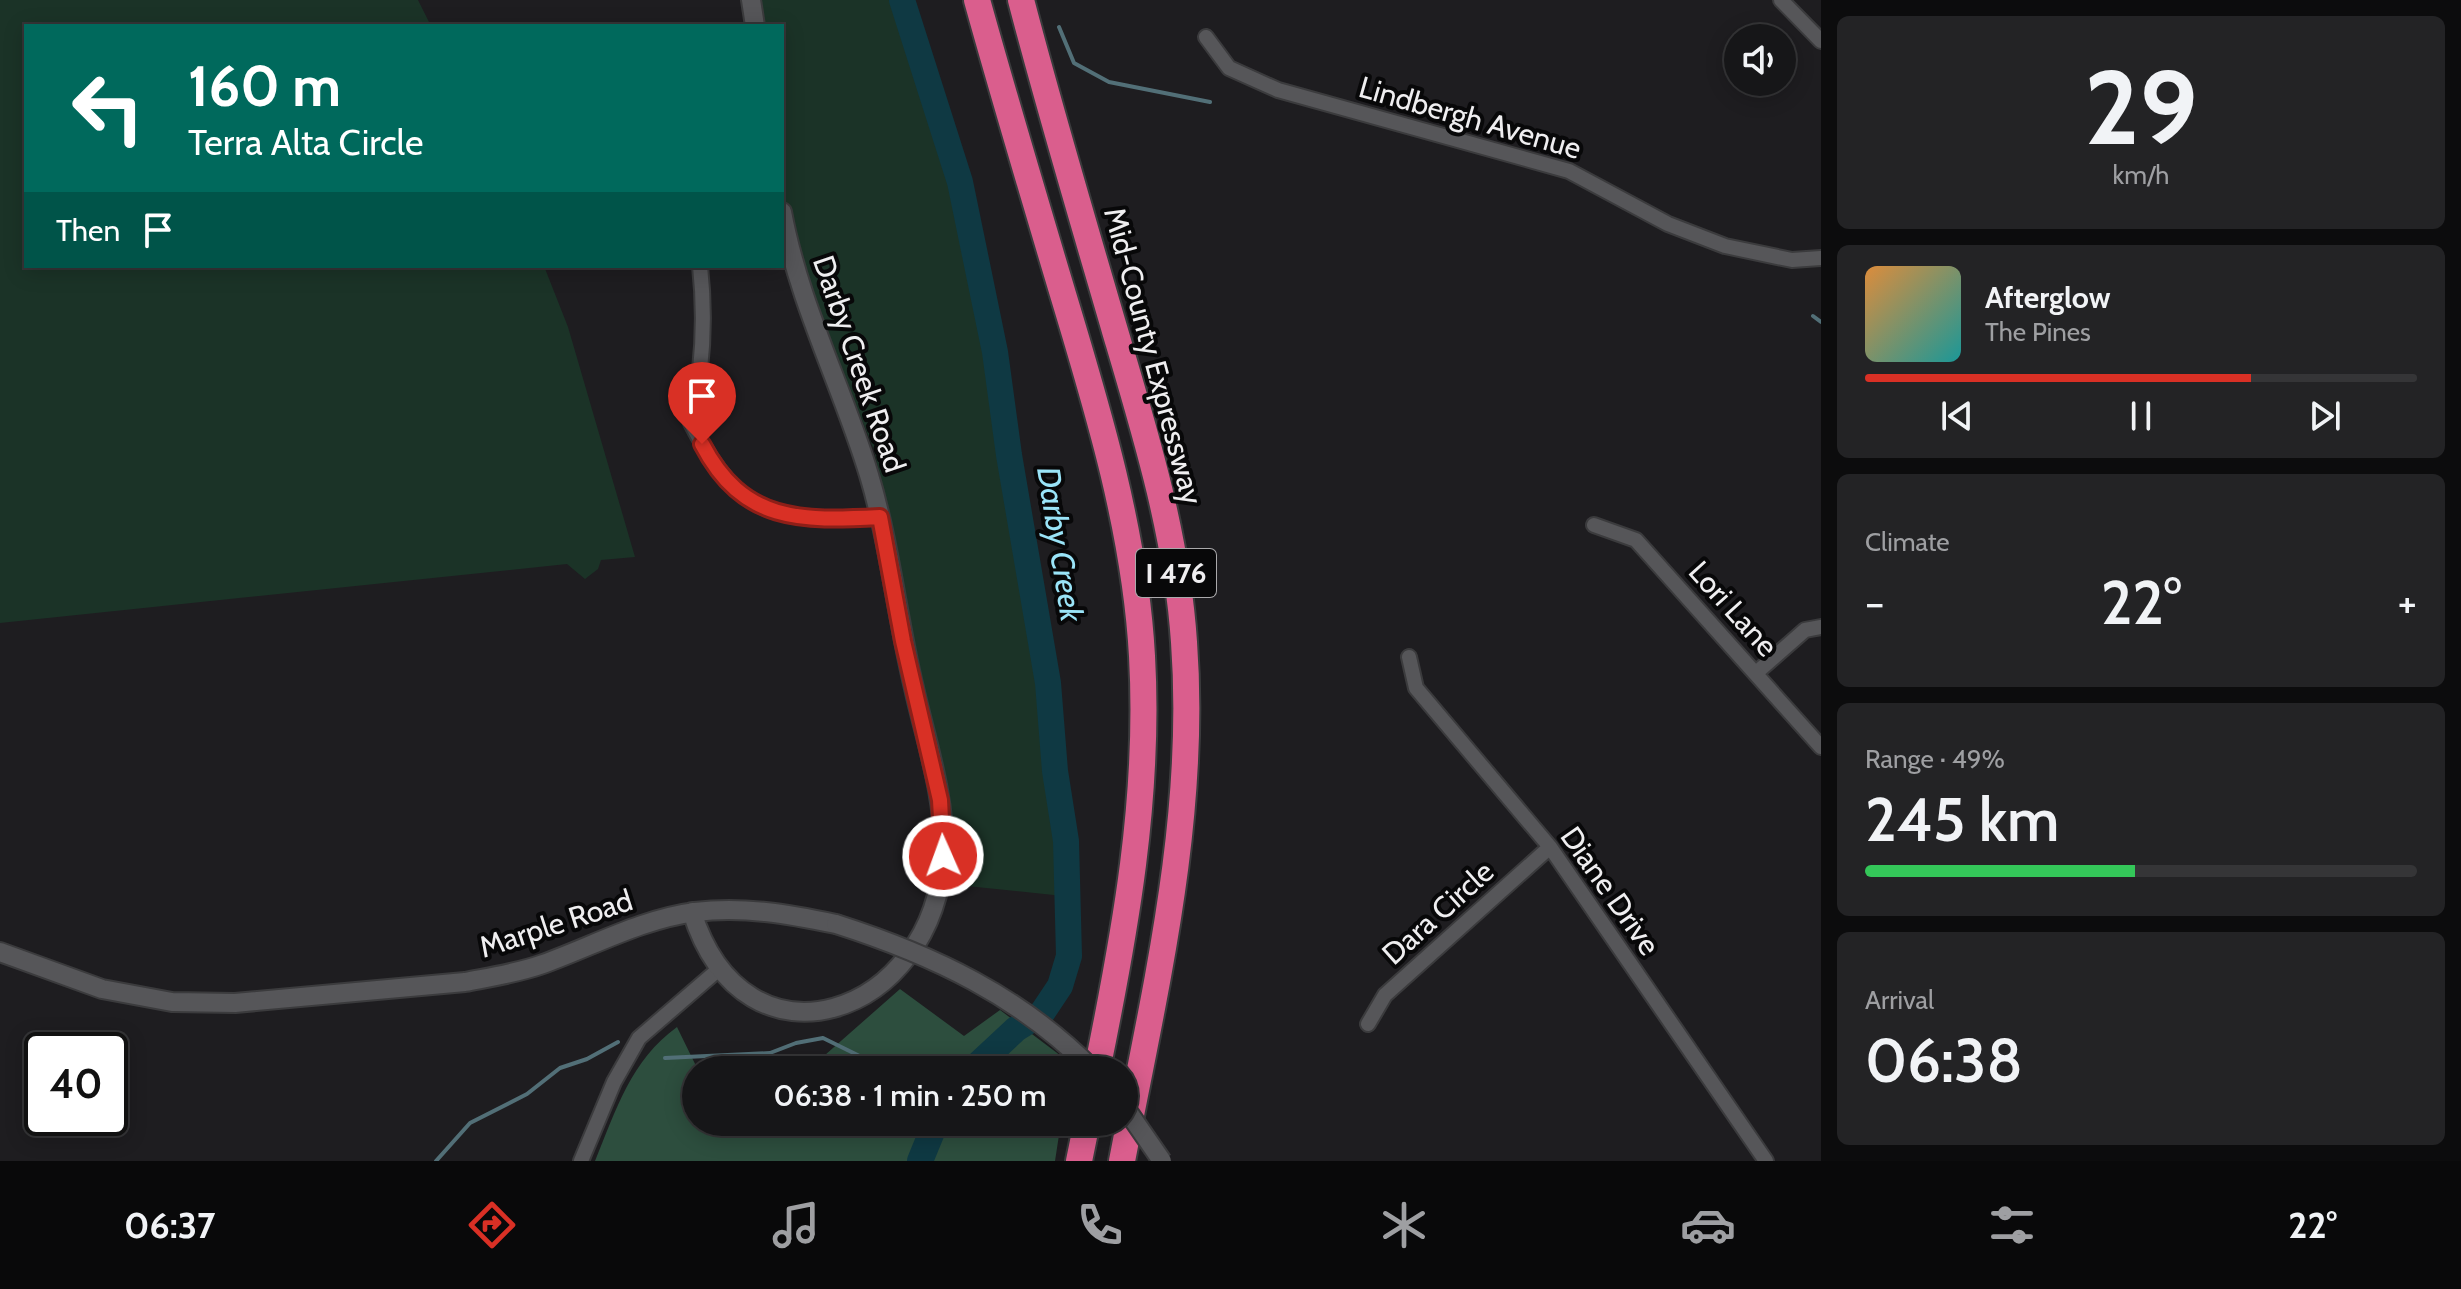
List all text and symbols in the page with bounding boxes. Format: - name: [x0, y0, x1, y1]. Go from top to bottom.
- map controls: [1724, 24, 1796, 96]
- button: sound: [1724, 24, 1796, 96]
- text: 29: [2084, 44, 2198, 170]
- text: 160 m: [188, 52, 341, 120]
- icon: left: [56, 56, 160, 160]
- street label: Lindbergh Avenue: [1355, 68, 1585, 167]
- text: Terra Alta Circle: [188, 120, 423, 164]
- text: km/h: [2113, 159, 2169, 191]
- street label: Mid-County Expressway: [1096, 203, 1211, 508]
- icon: arrive: [136, 208, 180, 252]
- text: Then: [56, 212, 120, 249]
- street label: Darby Creek Road: [805, 250, 914, 477]
- text: Afterglow: [1985, 279, 2111, 316]
- text: The Pines: [1985, 316, 2091, 348]
- pin: [668, 362, 736, 444]
- icon: arrive: [680, 374, 724, 418]
- icon: previous: [1935, 394, 1979, 438]
- icon: pause: [2119, 394, 2163, 438]
- icon: next: [2303, 394, 2347, 438]
- water label: Darby Creek: [1029, 464, 1092, 626]
- text: Climate: [1865, 526, 1950, 558]
- road number: I 476: [1136, 549, 1216, 597]
- street label: Lori Lane: [1681, 553, 1786, 664]
- text: 22°: [2101, 566, 2181, 639]
- text: −: [1865, 576, 1884, 629]
- text: +: [2398, 576, 2417, 629]
- text: Range · 49%: [1865, 743, 2005, 775]
- text: 245 km: [1865, 783, 2059, 856]
- position arrow: [901, 814, 985, 898]
- street label: Diane Drive: [1553, 819, 1668, 962]
- street label: Dara Circle: [1374, 853, 1501, 972]
- street label: Marple Road: [475, 881, 637, 966]
- text: Arrival: [1865, 984, 1934, 1016]
- text: 06:38: [1865, 1024, 2023, 1097]
- speed limit sign: 40: [24, 1032, 128, 1136]
- text: 06:38 · 1 min · 250 m: [774, 1077, 1046, 1114]
- icon: directions: [464, 1197, 520, 1253]
- icon: music: [768, 1197, 824, 1253]
- icon: phone: [1072, 1197, 1128, 1253]
- icon: climate: [1376, 1197, 1432, 1253]
- icon: car: [1680, 1197, 1736, 1253]
- icon: filters: [1984, 1197, 2040, 1253]
- text: 06:37: [124, 1203, 215, 1247]
- text: 22°: [2288, 1203, 2337, 1247]

